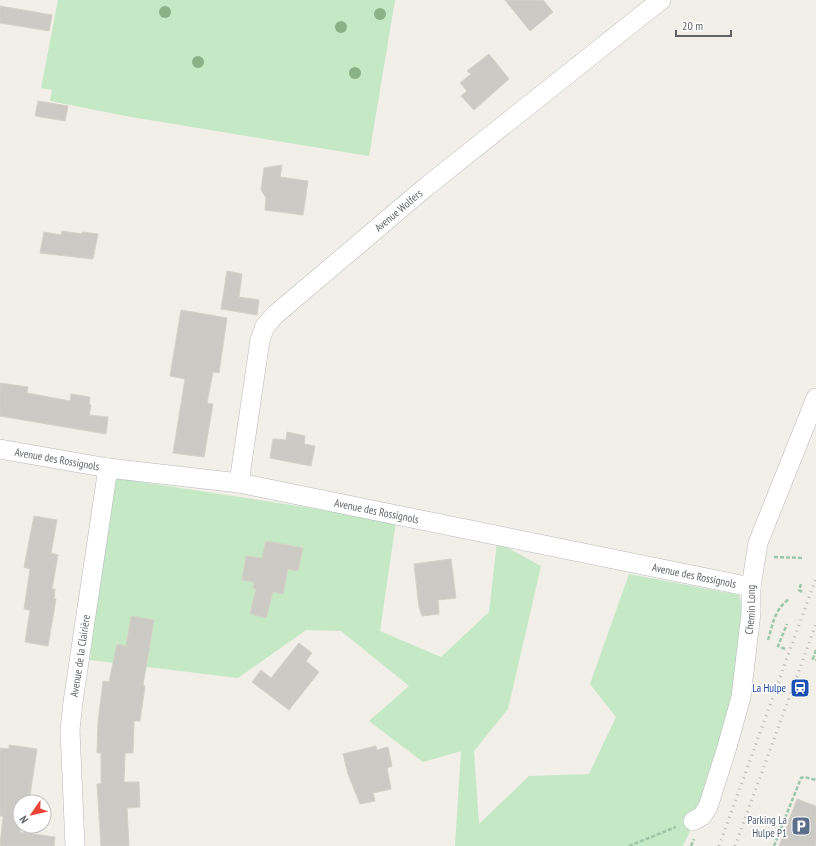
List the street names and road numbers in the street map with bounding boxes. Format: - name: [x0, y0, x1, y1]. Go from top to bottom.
- street label: Avenue Wolfers: [372, 186, 425, 235]
- street label: Avenue des Rossignols: [14, 445, 101, 473]
- street label: Avenue des Rossignols: [333, 496, 420, 526]
- street label: Avenue des Rossignols: [651, 560, 738, 591]
- street label: Chemin Long: [742, 585, 758, 635]
- street label: Avenue de la Clairière: [67, 613, 93, 698]

